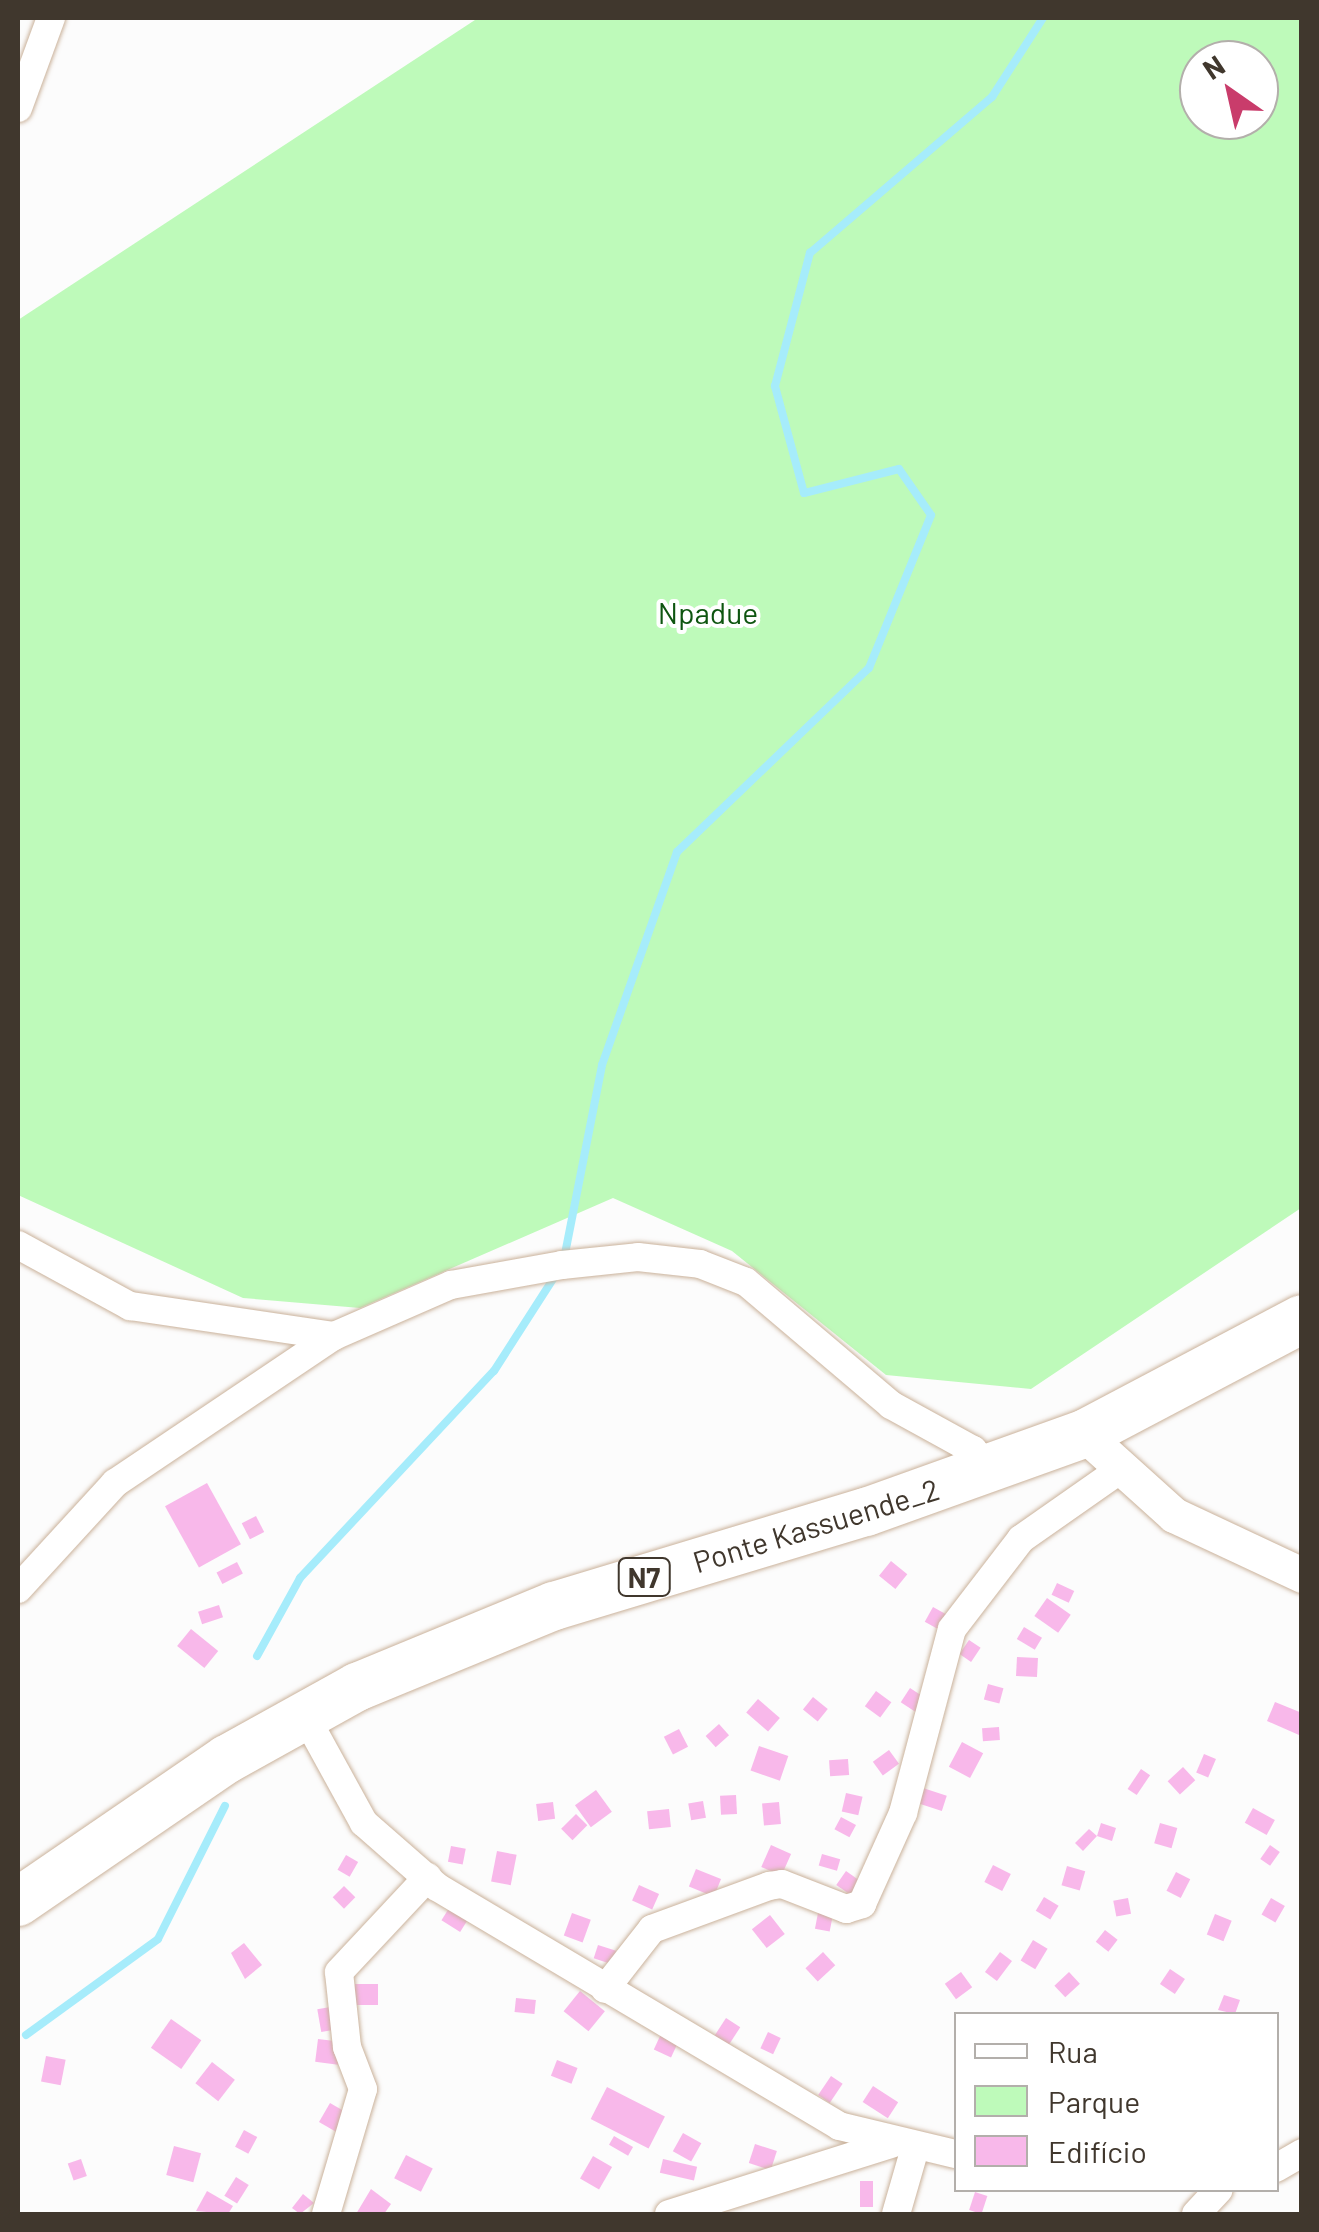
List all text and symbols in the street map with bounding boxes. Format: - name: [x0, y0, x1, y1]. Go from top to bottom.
- north arrow: [1179, 40, 1279, 140]
- text: N: [1196, 47, 1231, 86]
- park label: Npadue: [658, 594, 758, 630]
- street label: Ponte Kassuende_2: [689, 1470, 943, 1580]
- road number: N7: [616, 1554, 672, 1600]
- legend: [954, 2012, 1279, 2192]
- text: Rua: [1048, 2033, 1098, 2069]
- text: Parque: [1048, 2083, 1140, 2119]
- text: Edifício: [1048, 2133, 1147, 2169]

